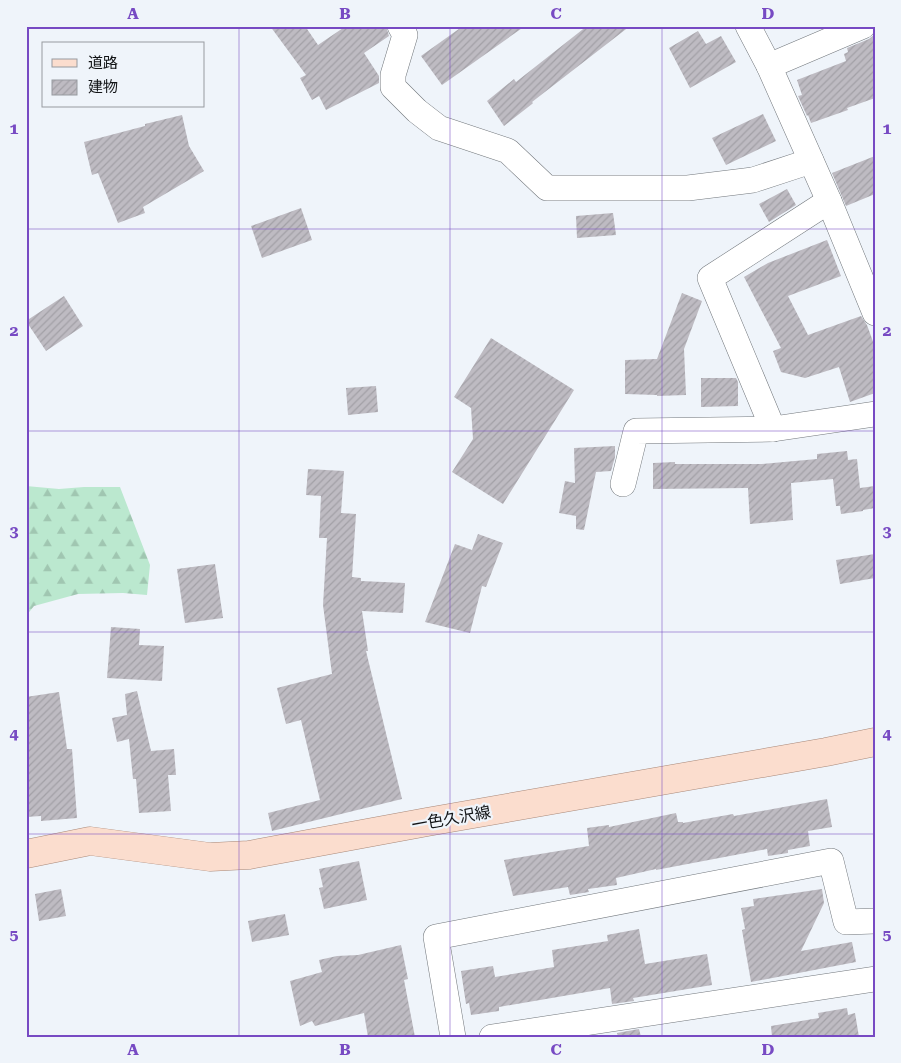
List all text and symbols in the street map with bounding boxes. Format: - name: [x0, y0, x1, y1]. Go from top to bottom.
- text: A: [127, 4, 139, 23]
- text: B: [339, 4, 351, 23]
- text: C: [550, 4, 562, 23]
- text: D: [762, 4, 775, 23]
- legend: [42, 42, 205, 108]
- text: 道路: [88, 54, 118, 72]
- text: 建物: [88, 78, 118, 96]
- text: 1: [10, 119, 19, 138]
- text: 1: [883, 119, 892, 138]
- text: 2: [10, 321, 19, 340]
- text: 2: [883, 321, 892, 340]
- text: 3: [10, 522, 19, 541]
- text: 3: [883, 522, 892, 541]
- text: 4: [10, 724, 19, 743]
- text: 4: [883, 724, 892, 743]
- street label: 一色久沢線: [410, 802, 492, 835]
- text: 5: [10, 925, 19, 944]
- text: 5: [883, 925, 892, 944]
- text: A: [127, 1040, 139, 1059]
- text: B: [339, 1040, 351, 1059]
- text: C: [550, 1040, 562, 1059]
- text: D: [762, 1040, 775, 1059]

